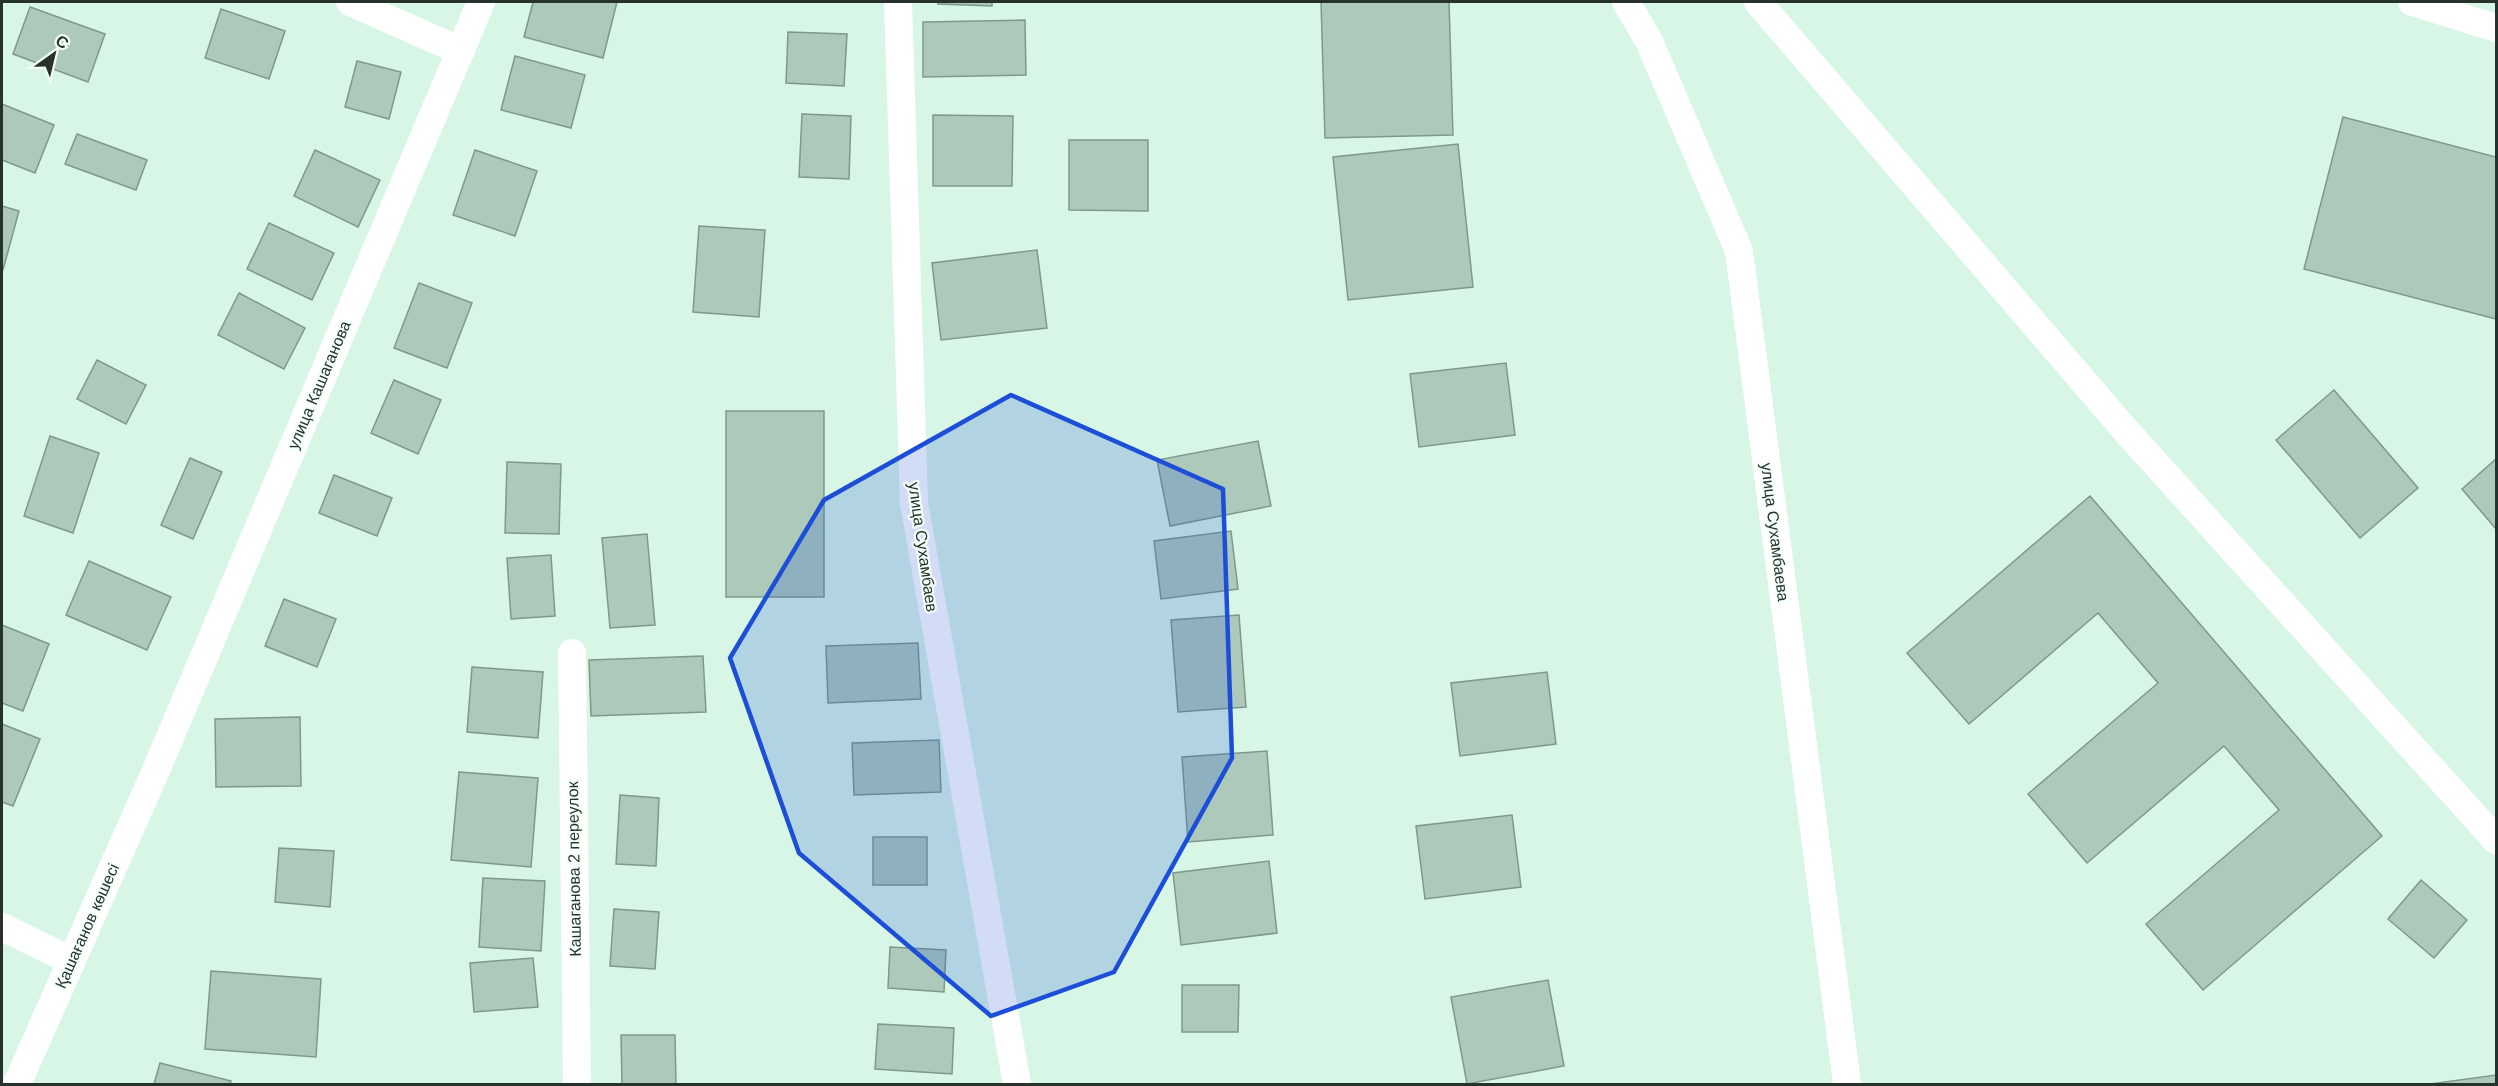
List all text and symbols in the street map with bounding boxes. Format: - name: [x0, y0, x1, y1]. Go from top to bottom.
- north arrow: [24, 24, 84, 84]
- text: С: [53, 32, 72, 53]
- street label: улица Кашаганова: [284, 318, 354, 452]
- street label: улица Сухамбаева: [1758, 462, 1792, 602]
- street label: улица Сухамбаев: [905, 481, 941, 613]
- street label: Кашаганова 2 переулок: [564, 780, 584, 957]
- street label: Қашағанов көшесі: [52, 861, 122, 991]

